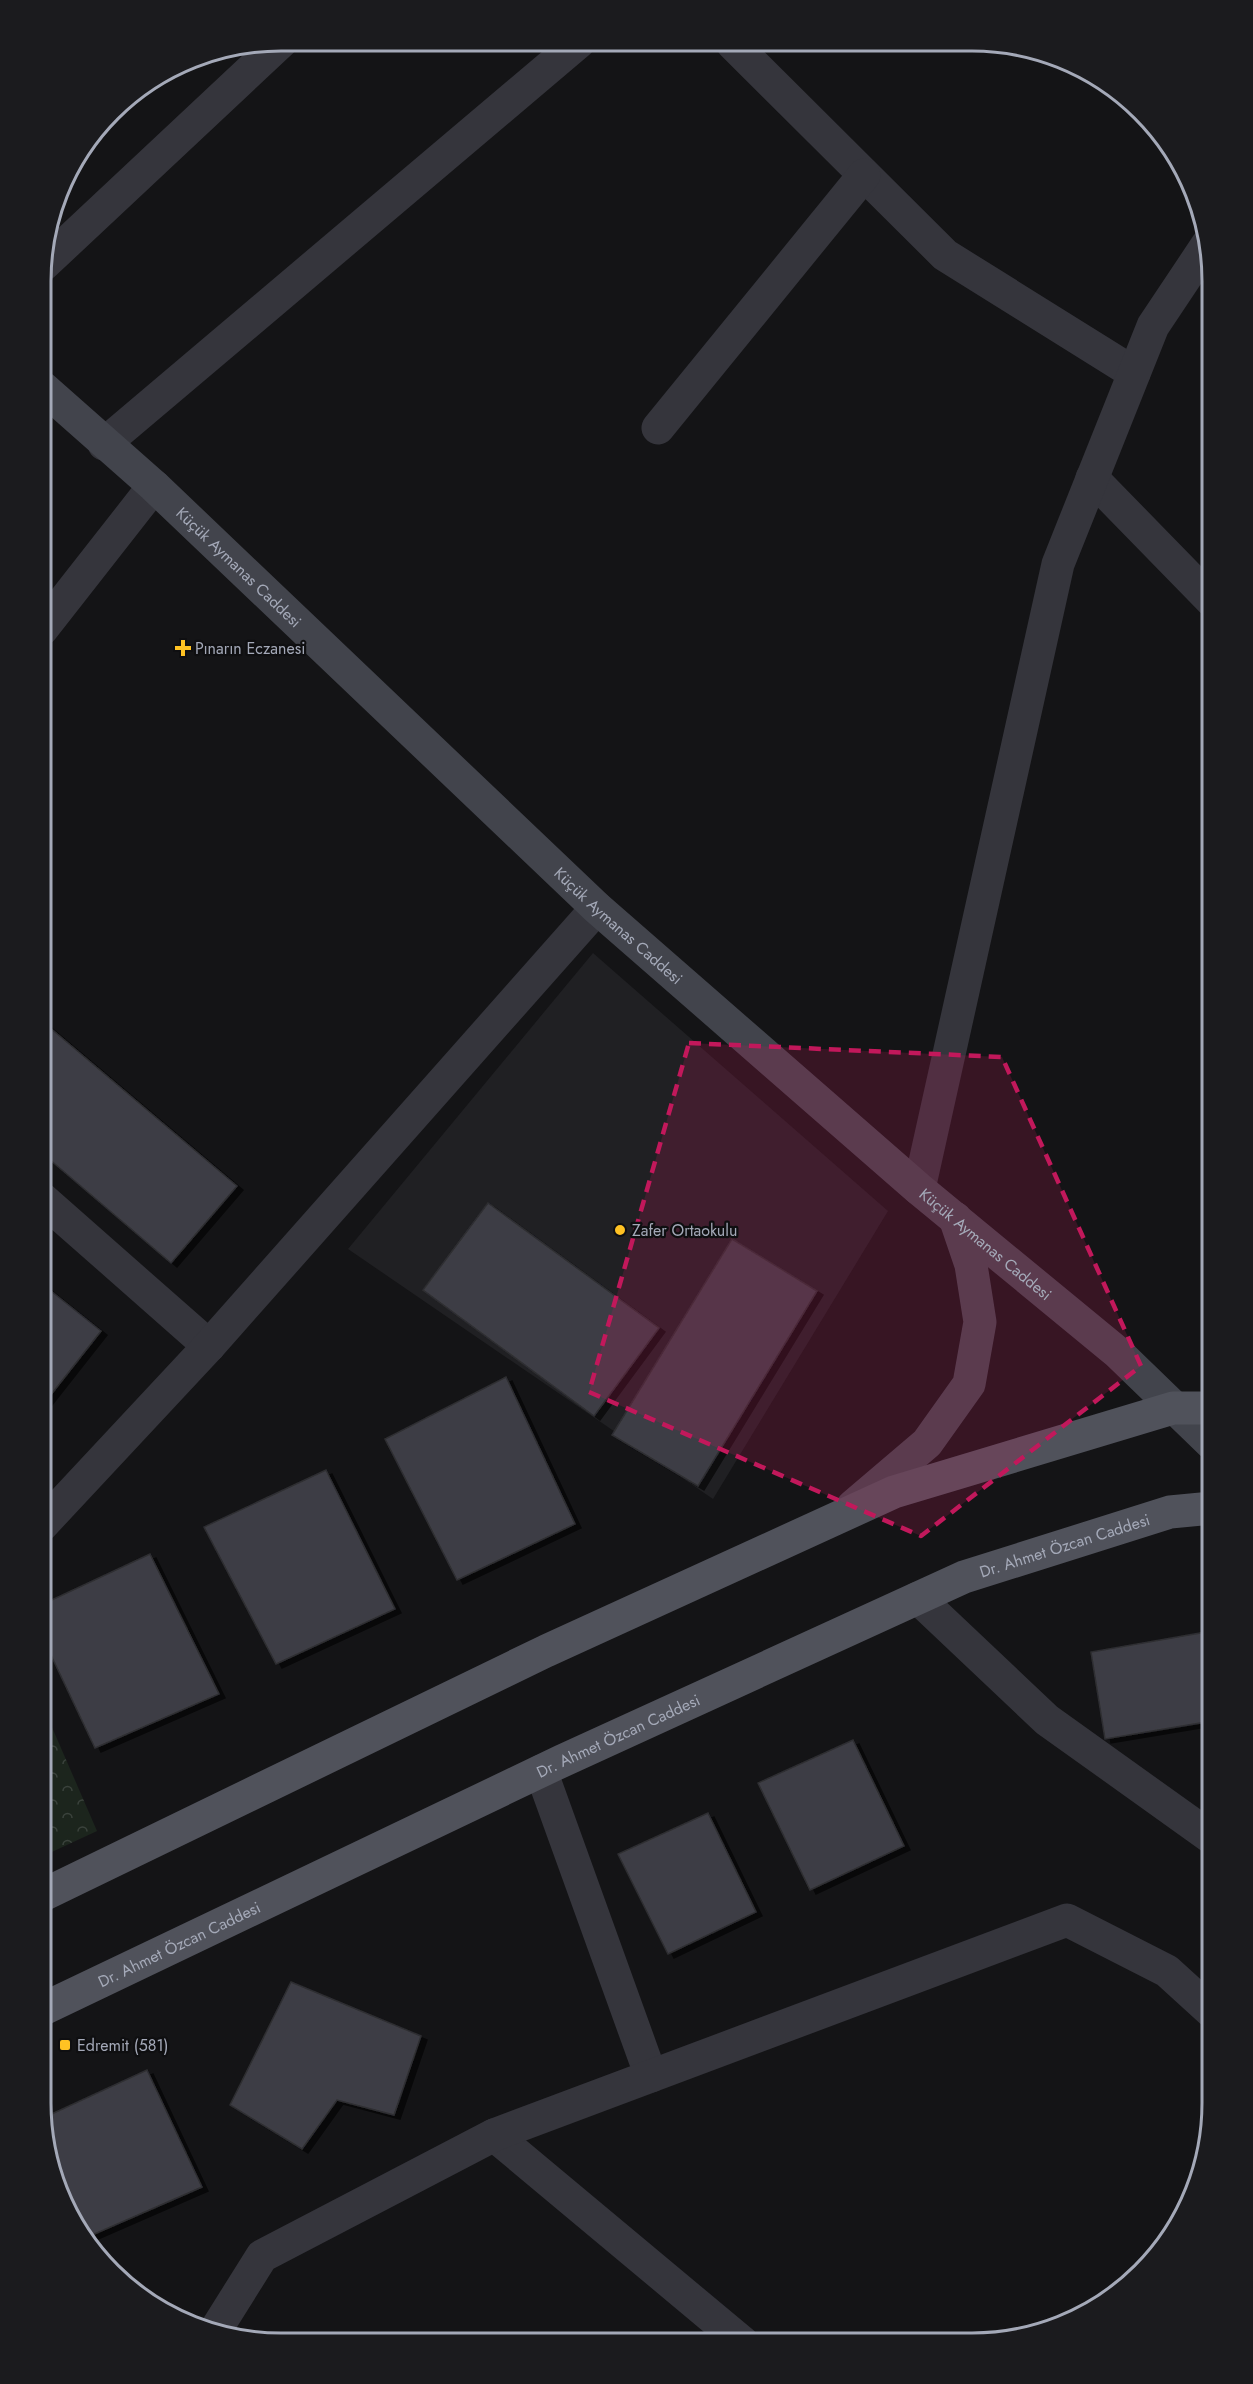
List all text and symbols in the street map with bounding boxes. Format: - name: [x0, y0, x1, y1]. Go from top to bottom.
- street label: Küçük Aymanas Caddesi: [171, 502, 307, 632]
- place label: Pınarın Eczanesi: [195, 637, 305, 660]
- marker: Pınarın Eczanesi: [176, 641, 190, 655]
- street label: Küçük Aymanas Caddesi: [549, 862, 688, 989]
- street label: Küçük Aymanas Caddesi: [914, 1182, 1057, 1305]
- place label: Zafer Ortaokulu: [632, 1219, 737, 1242]
- marker: Zafer Ortaokulu: [613, 1223, 627, 1237]
- street label: Dr. Ahmet Özcan Caddesi: [976, 1508, 1153, 1583]
- street label: Dr. Ahmet Özcan Caddesi: [532, 1688, 703, 1783]
- street label: Dr. Ahmet Özcan Caddesi: [94, 1895, 264, 1993]
- place label: Edremit (581): [77, 2034, 169, 2057]
- marker: Edremit (581): [58, 2038, 72, 2052]

